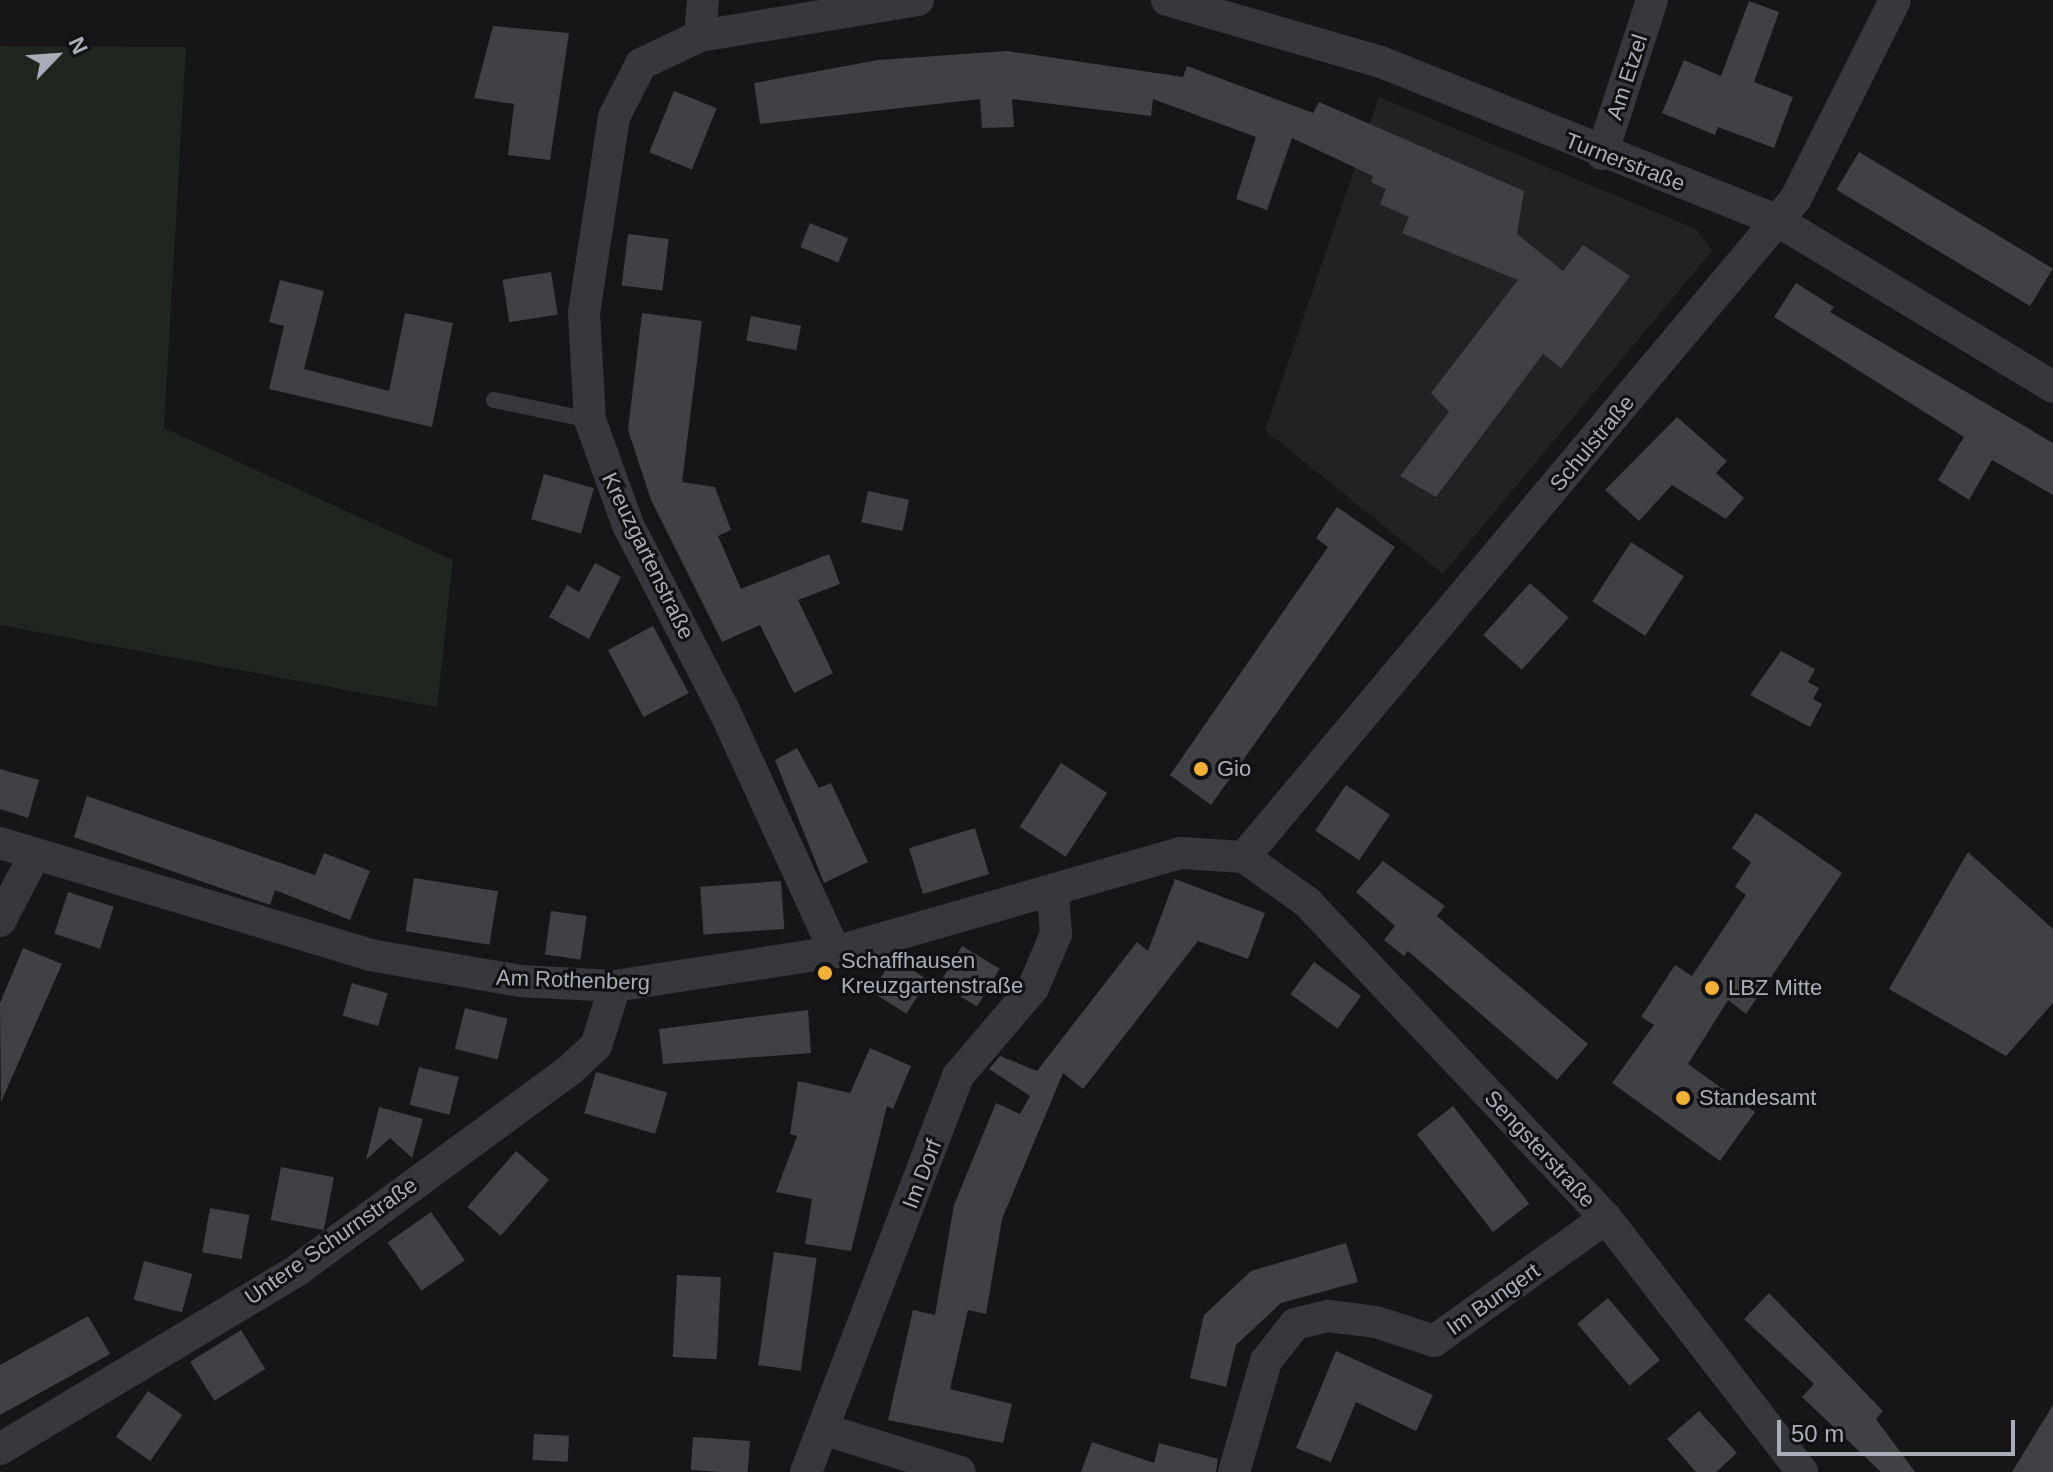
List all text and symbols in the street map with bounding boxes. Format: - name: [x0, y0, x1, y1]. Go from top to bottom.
- north arrow: [16, 16, 96, 96]
- street label: Am Etzel: [1601, 31, 1653, 123]
- text: N: [64, 33, 93, 58]
- street label: Turnerstraße: [1561, 127, 1689, 197]
- street label: Schulstraße: [1544, 390, 1640, 496]
- street label: Kreuzgartenstraße: [596, 468, 700, 644]
- place label: Gio: [1217, 756, 1251, 782]
- marker: Gio: [1192, 760, 1210, 778]
- place label: Schaffhausen Kreuzgartenstraße: [841, 947, 1023, 998]
- street label: Am Rothenberg: [496, 964, 650, 996]
- marker: Schaffhausen Kreuzgartenstraße: [816, 964, 834, 982]
- place label: LBZ Mitte: [1728, 975, 1822, 1001]
- marker: LBZ Mitte: [1703, 979, 1721, 997]
- street label: Sengsterstraße: [1479, 1085, 1601, 1213]
- place label: Standesamt: [1699, 1085, 1816, 1111]
- marker: Standesamt: [1674, 1089, 1692, 1107]
- street label: Im Dorf: [897, 1136, 947, 1212]
- street label: Untere Schurnstraße: [240, 1172, 422, 1310]
- street label: Im Bungert: [1441, 1257, 1545, 1341]
- scale bar: [1781, 1404, 2019, 1454]
- text: 50 m: [1791, 1420, 1844, 1447]

